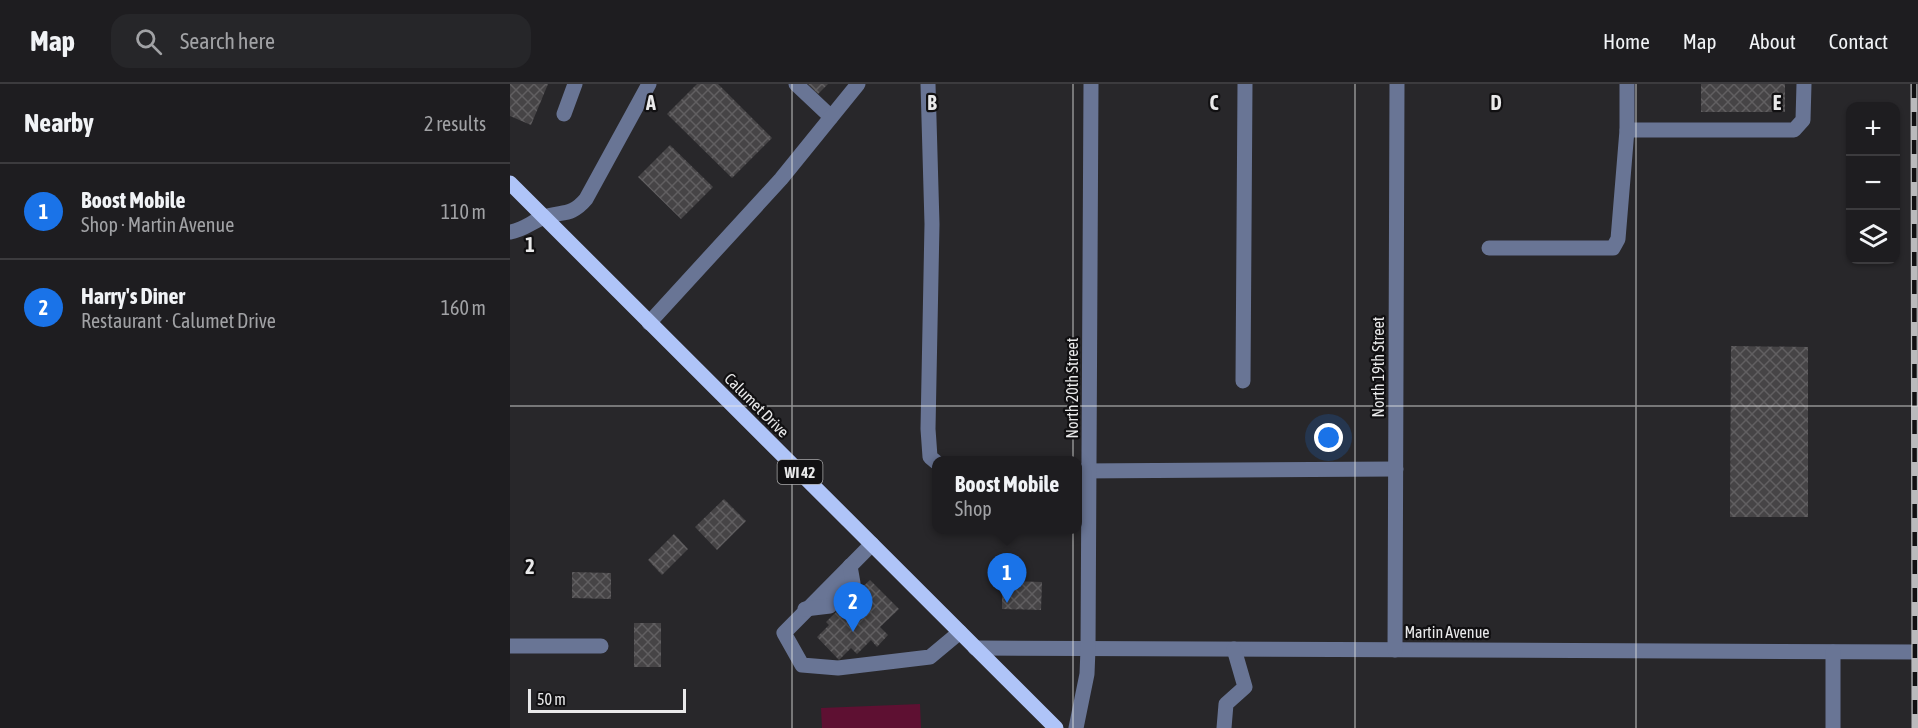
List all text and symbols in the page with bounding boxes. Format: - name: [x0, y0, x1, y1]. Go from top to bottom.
- search box: [111, 14, 531, 68]
- text: Map: [30, 25, 75, 57]
- icon: search: [132, 25, 165, 58]
- text: Search here: [180, 28, 275, 54]
- text: Home: [1603, 29, 1650, 53]
- text: Map: [1683, 29, 1717, 53]
- text: About: [1750, 29, 1796, 53]
- text: Contact: [1829, 29, 1888, 53]
- text: A: [645, 91, 656, 114]
- text: B: [927, 91, 937, 114]
- text: C: [1210, 91, 1219, 114]
- text: D: [1490, 91, 1502, 114]
- text: E: [1773, 91, 1782, 114]
- map controls: [1846, 102, 1900, 264]
- button: +: [1846, 102, 1900, 156]
- text: Nearby: [24, 108, 94, 138]
- text: 2 results: [424, 112, 486, 135]
- button: −: [1846, 156, 1900, 210]
- text: Boost Mobile: [81, 187, 185, 213]
- text: 1: [39, 200, 48, 223]
- text: 110 m: [441, 200, 486, 223]
- button: layers: [1846, 210, 1900, 264]
- text: Shop · Martin Avenue: [81, 213, 234, 236]
- text: 1: [525, 233, 535, 256]
- text: Harry's Diner: [81, 283, 185, 309]
- text: 2: [39, 296, 48, 319]
- text: 160 m: [441, 296, 486, 319]
- text: Restaurant · Calumet Drive: [81, 309, 276, 332]
- street label: North 19th Street: [1369, 316, 1387, 417]
- street label: North 20th Street: [1063, 337, 1081, 438]
- street label: Calumet Drive: [721, 369, 793, 441]
- your location: [1314, 423, 1343, 452]
- popup: [932, 456, 1082, 534]
- road number: WI 42: [778, 460, 822, 484]
- text: Boost Mobile: [955, 471, 1059, 497]
- text: Shop: [955, 497, 992, 520]
- pin: 1: [988, 554, 1026, 603]
- text: 2: [525, 555, 535, 578]
- pin: 2: [834, 582, 872, 632]
- street label: Martin Avenue: [1404, 623, 1490, 641]
- scale bar: [528, 686, 686, 714]
- text: 50 m: [537, 690, 566, 708]

